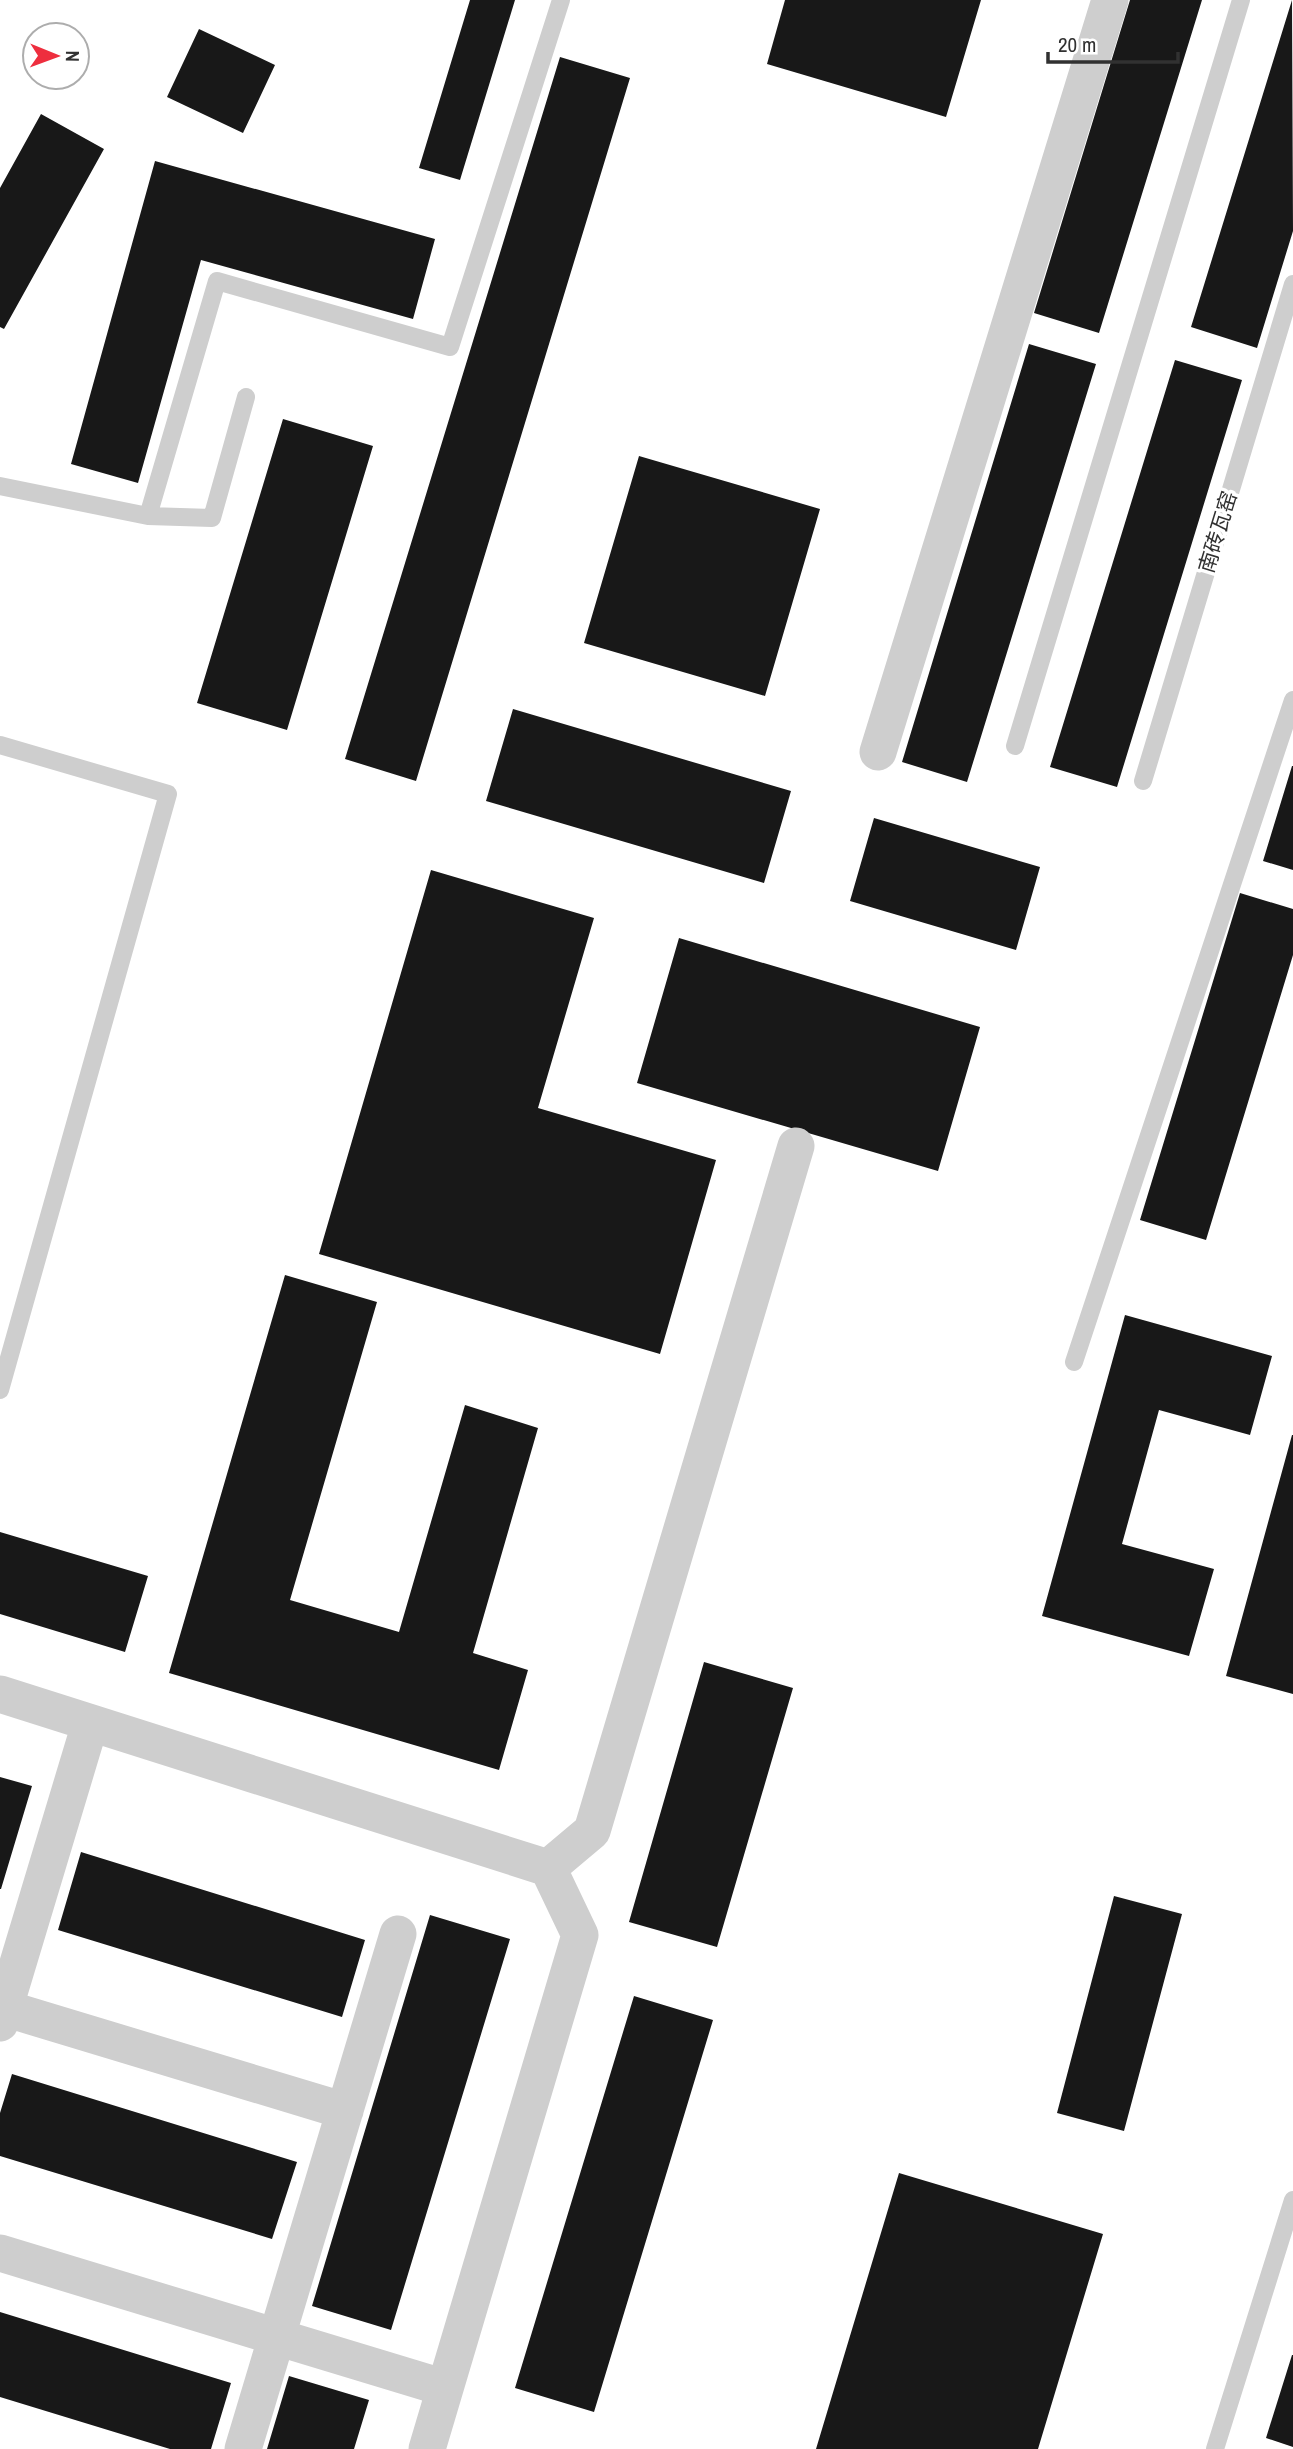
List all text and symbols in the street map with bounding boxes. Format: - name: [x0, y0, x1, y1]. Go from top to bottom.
- north arrow: [21, 21, 91, 91]
- scale bar: [1048, 21, 1178, 65]
- text: 20 m: [1058, 30, 1096, 59]
- text: N: [60, 50, 86, 62]
- street label: 南砖瓦窑: [1191, 487, 1244, 576]

